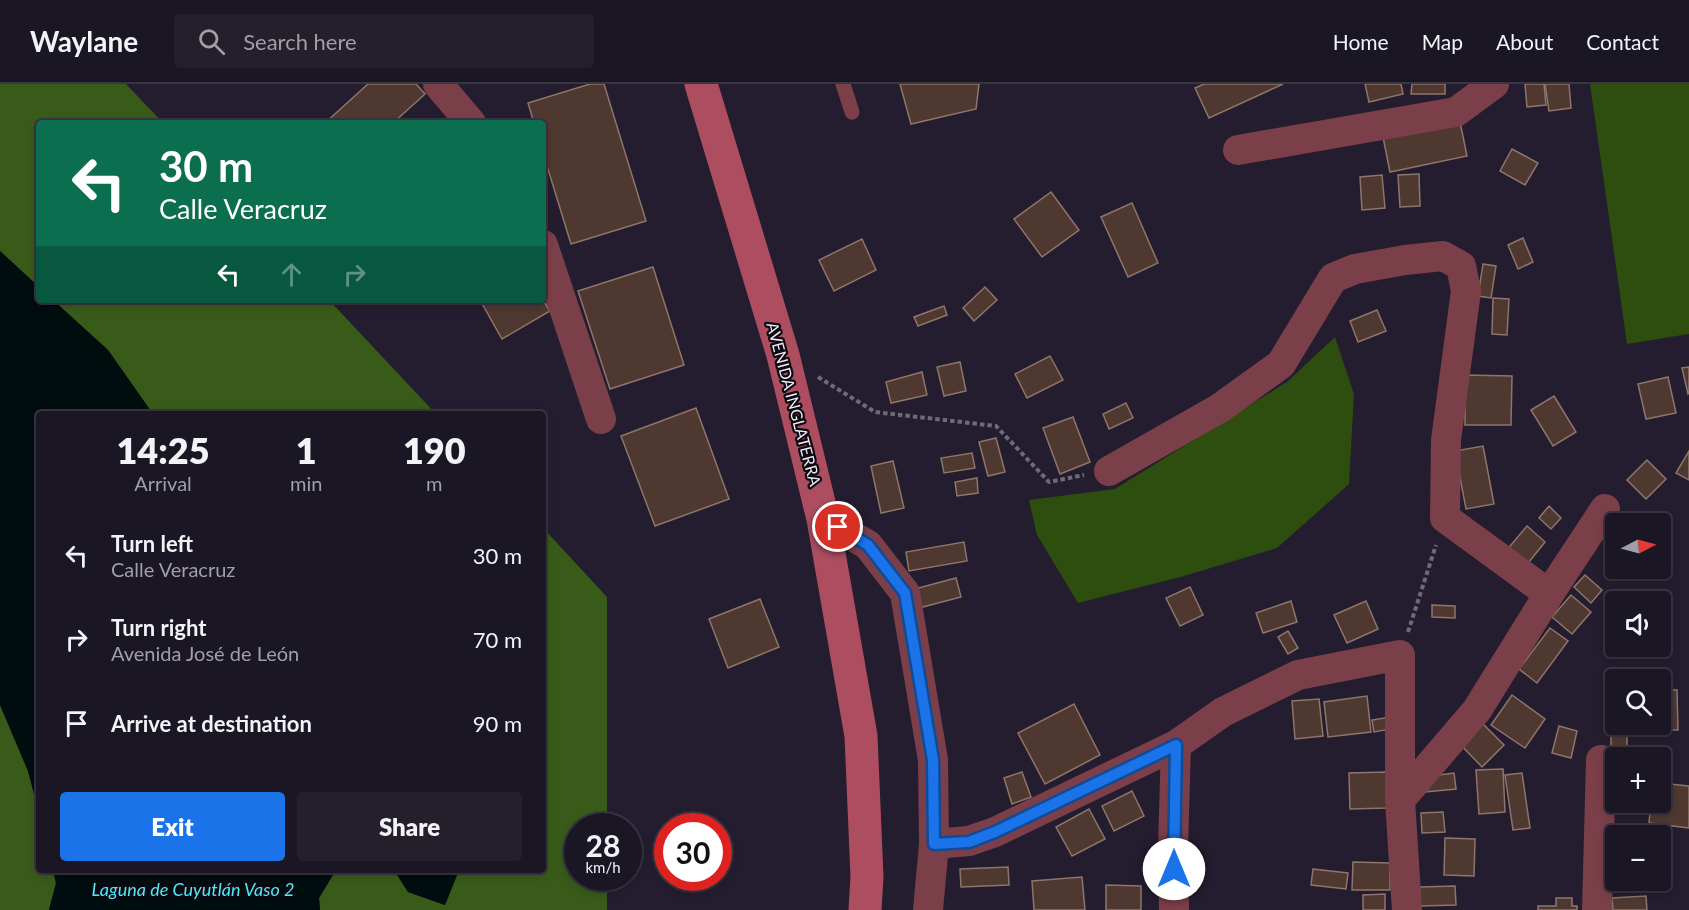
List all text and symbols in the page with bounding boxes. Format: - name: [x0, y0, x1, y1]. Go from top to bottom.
- search box: [174, 14, 594, 68]
- text: Waylane: [30, 24, 138, 58]
- icon: search: [195, 25, 228, 58]
- text: Search here: [243, 28, 357, 55]
- text: Home: [1333, 29, 1389, 54]
- text: Map: [1422, 29, 1463, 54]
- text: About: [1496, 29, 1553, 54]
- text: Contact: [1586, 29, 1659, 54]
- text: 30 m: [159, 141, 253, 191]
- icon: left: [60, 144, 138, 222]
- text: Calle Veracruz: [159, 192, 327, 225]
- icon: left: [212, 258, 245, 291]
- icon: ahead: [275, 258, 308, 291]
- icon: right: [338, 258, 371, 291]
- street label: AVENIDA INGLATERRA: [763, 320, 826, 488]
- text: 14:25: [116, 428, 210, 472]
- text: 1: [296, 428, 317, 472]
- text: 190: [403, 428, 466, 472]
- text: Arrival: [134, 471, 192, 495]
- text: min: [290, 471, 322, 495]
- text: m: [426, 471, 442, 495]
- pin: [812, 501, 863, 552]
- icon: arrive: [821, 510, 854, 543]
- north arrow: [1605, 513, 1671, 579]
- map controls: [1605, 513, 1671, 891]
- text: Turn left: [111, 530, 193, 557]
- icon: left: [60, 539, 93, 572]
- text: 30 m: [473, 542, 522, 569]
- text: Calle Veracruz: [111, 557, 235, 581]
- button: sound: [1605, 591, 1671, 657]
- text: Turn right: [111, 614, 206, 641]
- icon: right: [60, 623, 93, 656]
- text: 70 m: [473, 626, 522, 653]
- text: Avenida José de León: [111, 641, 299, 665]
- button: search: [1605, 669, 1671, 735]
- icon: arrive: [60, 707, 93, 740]
- text: Arrive at destination: [111, 710, 312, 737]
- text: 90 m: [473, 710, 522, 737]
- button: +: [1605, 747, 1671, 813]
- button: Exit: [60, 792, 285, 861]
- button: Share: [297, 792, 522, 861]
- speed limit sign: 30: [654, 813, 732, 891]
- button: −: [1605, 825, 1671, 891]
- text: 28: [586, 827, 620, 863]
- position arrow: [1142, 837, 1206, 901]
- text: km/h: [585, 858, 621, 876]
- water label: Laguna de Cuyutlán Vaso 2: [92, 878, 294, 900]

